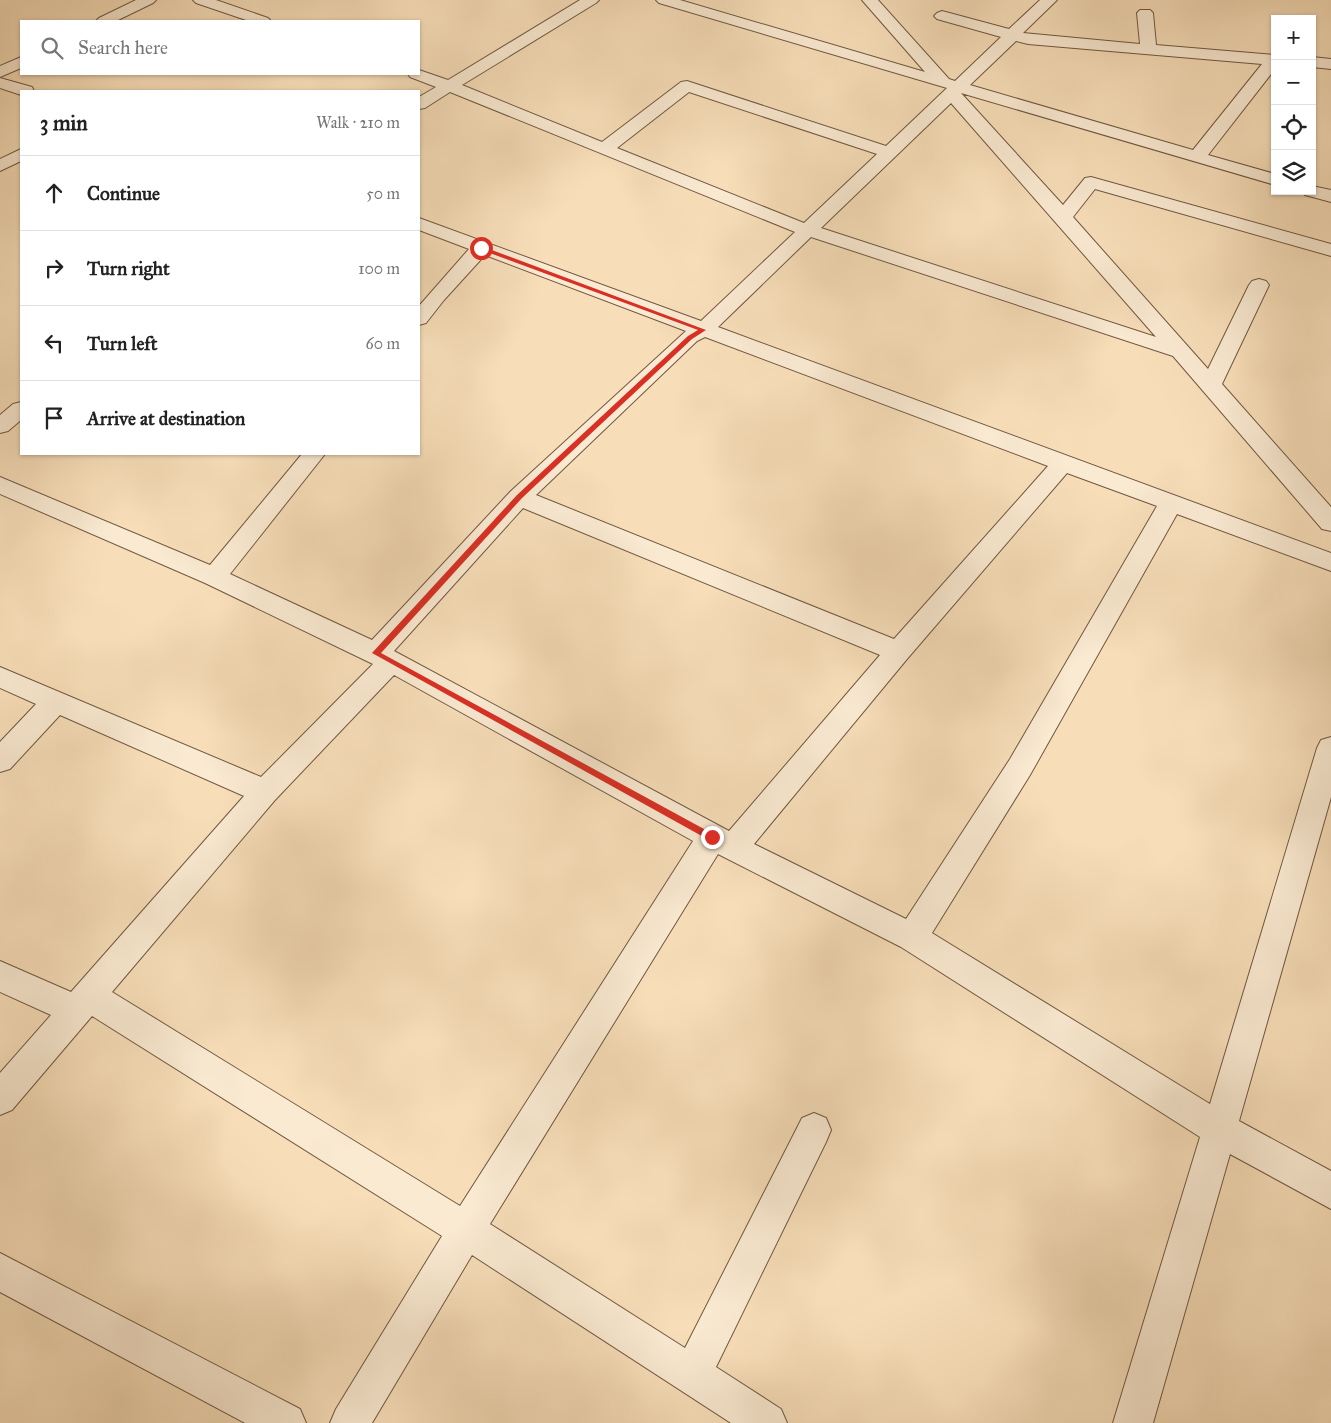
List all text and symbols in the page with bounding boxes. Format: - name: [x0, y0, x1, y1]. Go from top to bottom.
- map controls: [1271, 15, 1316, 195]
- button: +: [1271, 15, 1316, 60]
- search box: [20, 20, 420, 75]
- icon: search: [38, 34, 66, 62]
- text: Search here: [78, 36, 168, 59]
- button: −: [1271, 60, 1316, 105]
- button: locate: [1271, 105, 1316, 150]
- text: 3 min: [40, 110, 88, 136]
- text: Walk · 210 m: [316, 113, 400, 132]
- button: layers: [1271, 150, 1316, 195]
- icon: ahead: [40, 179, 68, 207]
- text: Continue: [87, 182, 160, 205]
- text: 50 m: [366, 184, 400, 203]
- route start: [470, 237, 493, 260]
- icon: right: [40, 254, 68, 282]
- text: Turn right: [87, 257, 170, 280]
- text: 100 m: [358, 259, 400, 278]
- icon: left: [40, 329, 68, 357]
- text: Turn left: [87, 332, 157, 355]
- text: 60 m: [366, 334, 400, 353]
- icon: arrive: [40, 404, 68, 432]
- text: Arrive at destination: [87, 407, 245, 430]
- route end: [701, 826, 724, 849]

